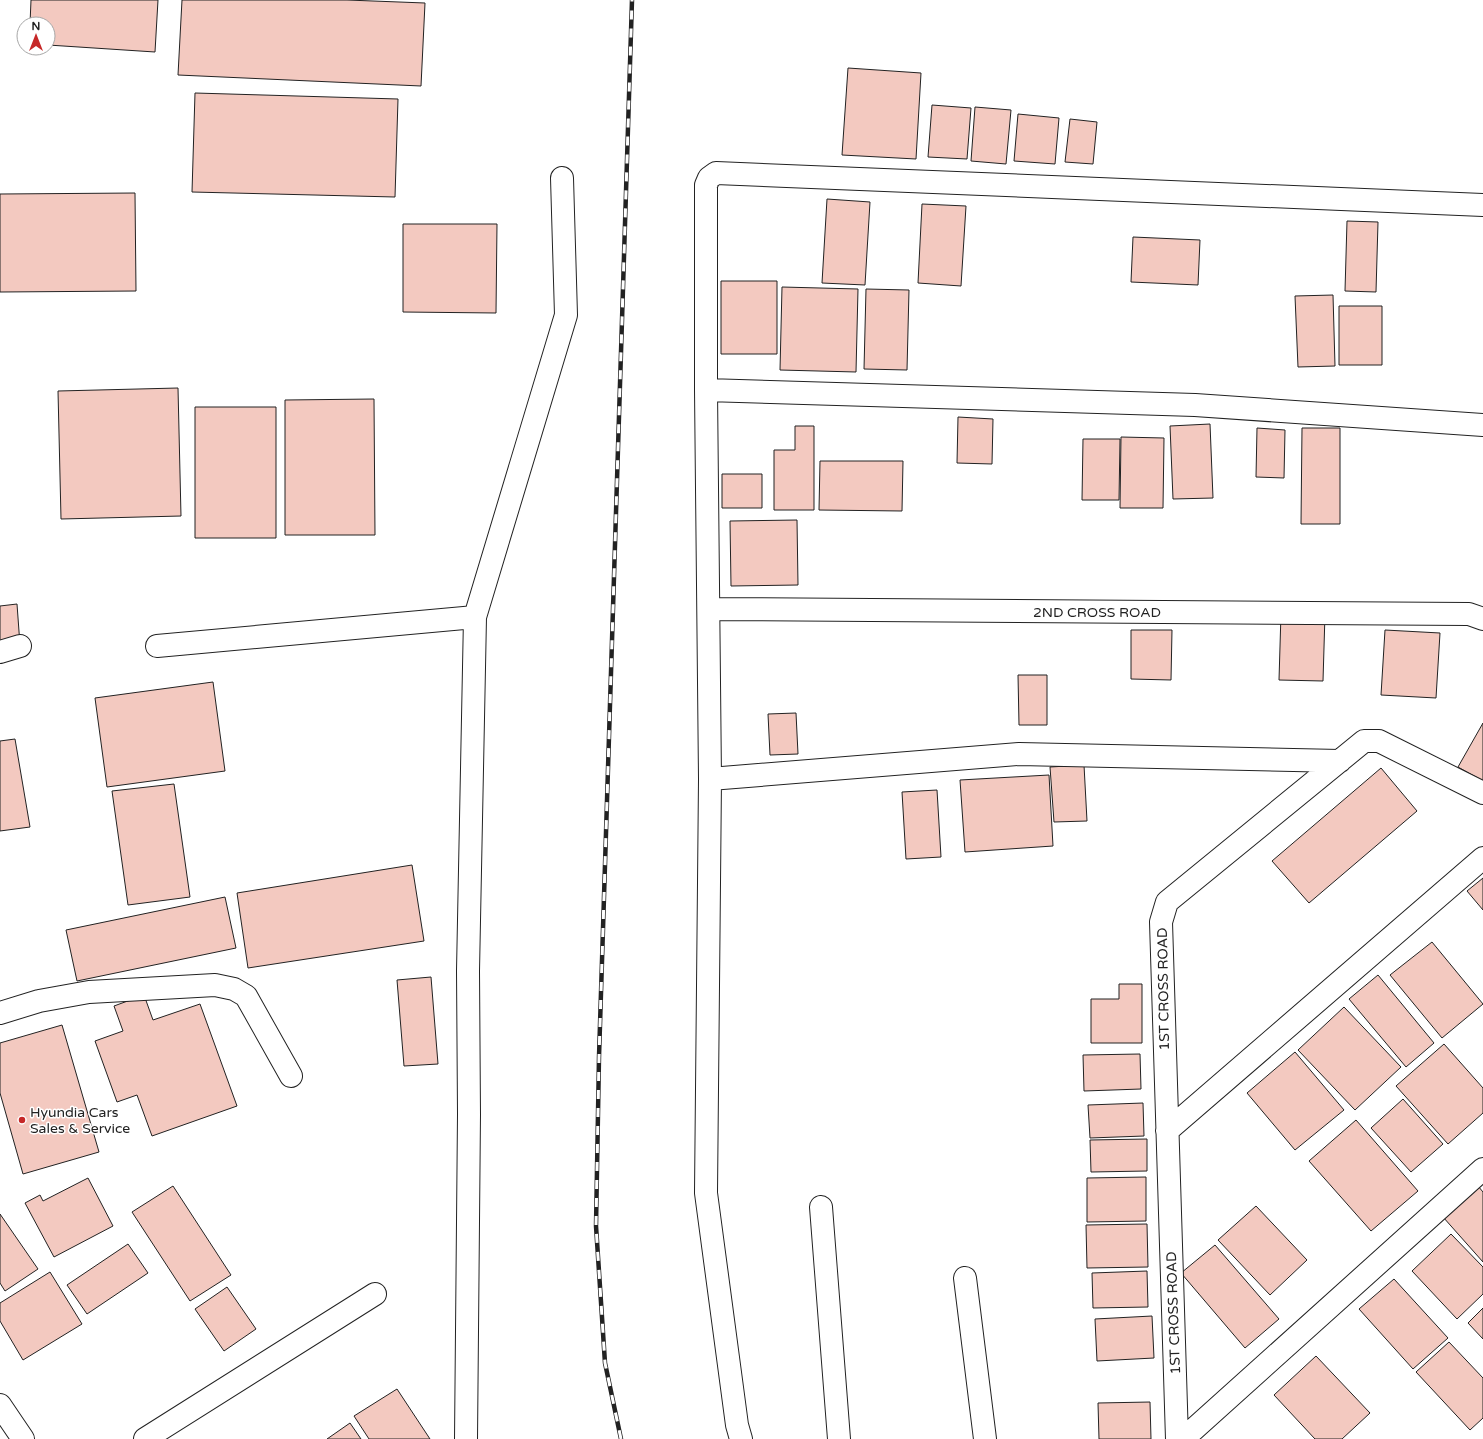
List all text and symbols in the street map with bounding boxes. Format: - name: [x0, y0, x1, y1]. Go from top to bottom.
- north arrow: [16, 16, 56, 56]
- text: N: [32, 20, 40, 33]
- street label: 2ND CROSS ROAD: [1033, 604, 1161, 621]
- street label: 1ST CROSS ROAD: [1154, 927, 1173, 1051]
- place label: Hyundia Cars Sales & Service: [30, 1104, 130, 1137]
- marker: Hyundia Cars Sales & Service: [17, 1115, 27, 1125]
- street label: 1ST CROSS ROAD: [1163, 1251, 1184, 1375]

